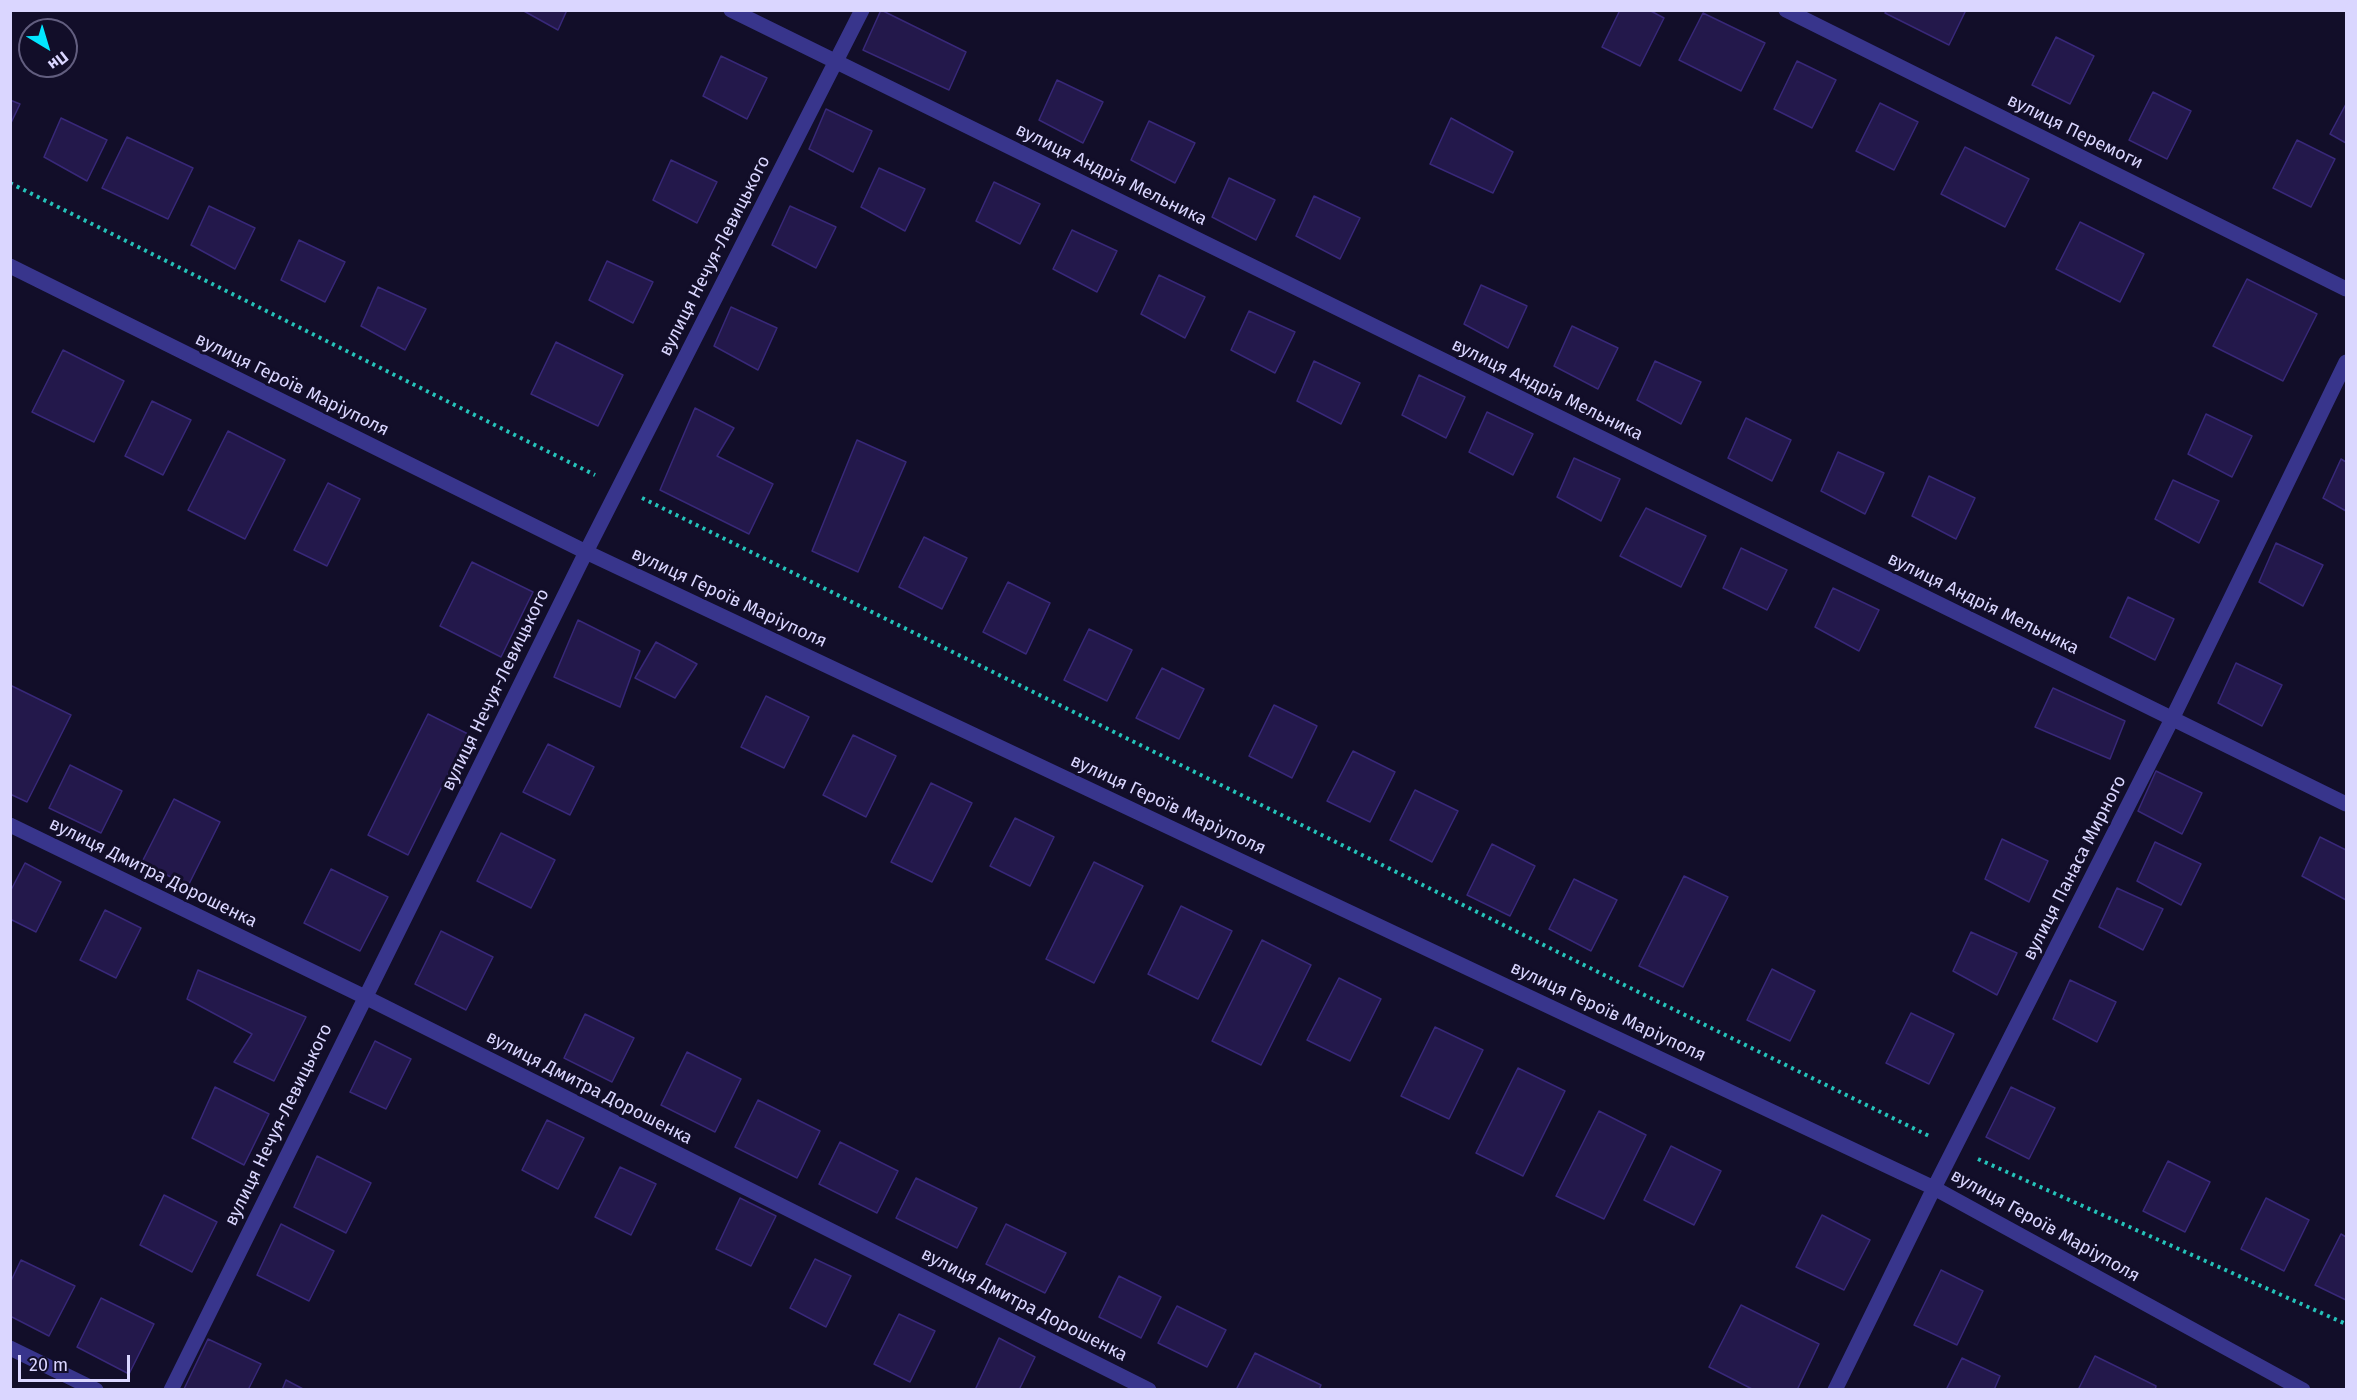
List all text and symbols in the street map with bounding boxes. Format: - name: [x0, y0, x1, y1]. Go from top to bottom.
- north arrow: [18, 18, 78, 78]
- text: Пн: [44, 47, 72, 75]
- street label: вулиця Перемоги: [2004, 90, 2146, 174]
- street label: вулиця Андрія Мельника: [1012, 119, 1210, 231]
- street label: вулиця Нечуя-Левицького: [655, 152, 775, 360]
- street label: вулиця Героїв Маріуполя: [192, 329, 392, 441]
- street label: вулиця Андрія Мельника: [1448, 334, 1646, 446]
- street label: вулиця Героїв Маріуполя: [628, 543, 830, 653]
- street label: вулиця Андрія Мельника: [1884, 548, 2082, 660]
- street label: вулиця Нечуя-Левицького: [438, 585, 554, 795]
- street label: вулиця Героїв Маріуполя: [1067, 750, 1269, 860]
- street label: вулиця Панаса Мирного: [2019, 772, 2131, 964]
- street label: вулиця Дмитра Дорошенка: [46, 813, 260, 933]
- street label: вулиця Героїв Маріуполя: [1507, 957, 1709, 1067]
- street label: вулиця Нечуя-Левицького: [221, 1020, 337, 1230]
- street label: вулиця Дмитра Дорошенка: [482, 1027, 696, 1149]
- street label: вулиця Героїв Маріуполя: [1947, 1165, 2143, 1287]
- street label: вулиця Дмитра Дорошенка: [917, 1244, 1131, 1366]
- scale bar: [21, 1343, 134, 1381]
- text: 20 m: [29, 1354, 68, 1376]

